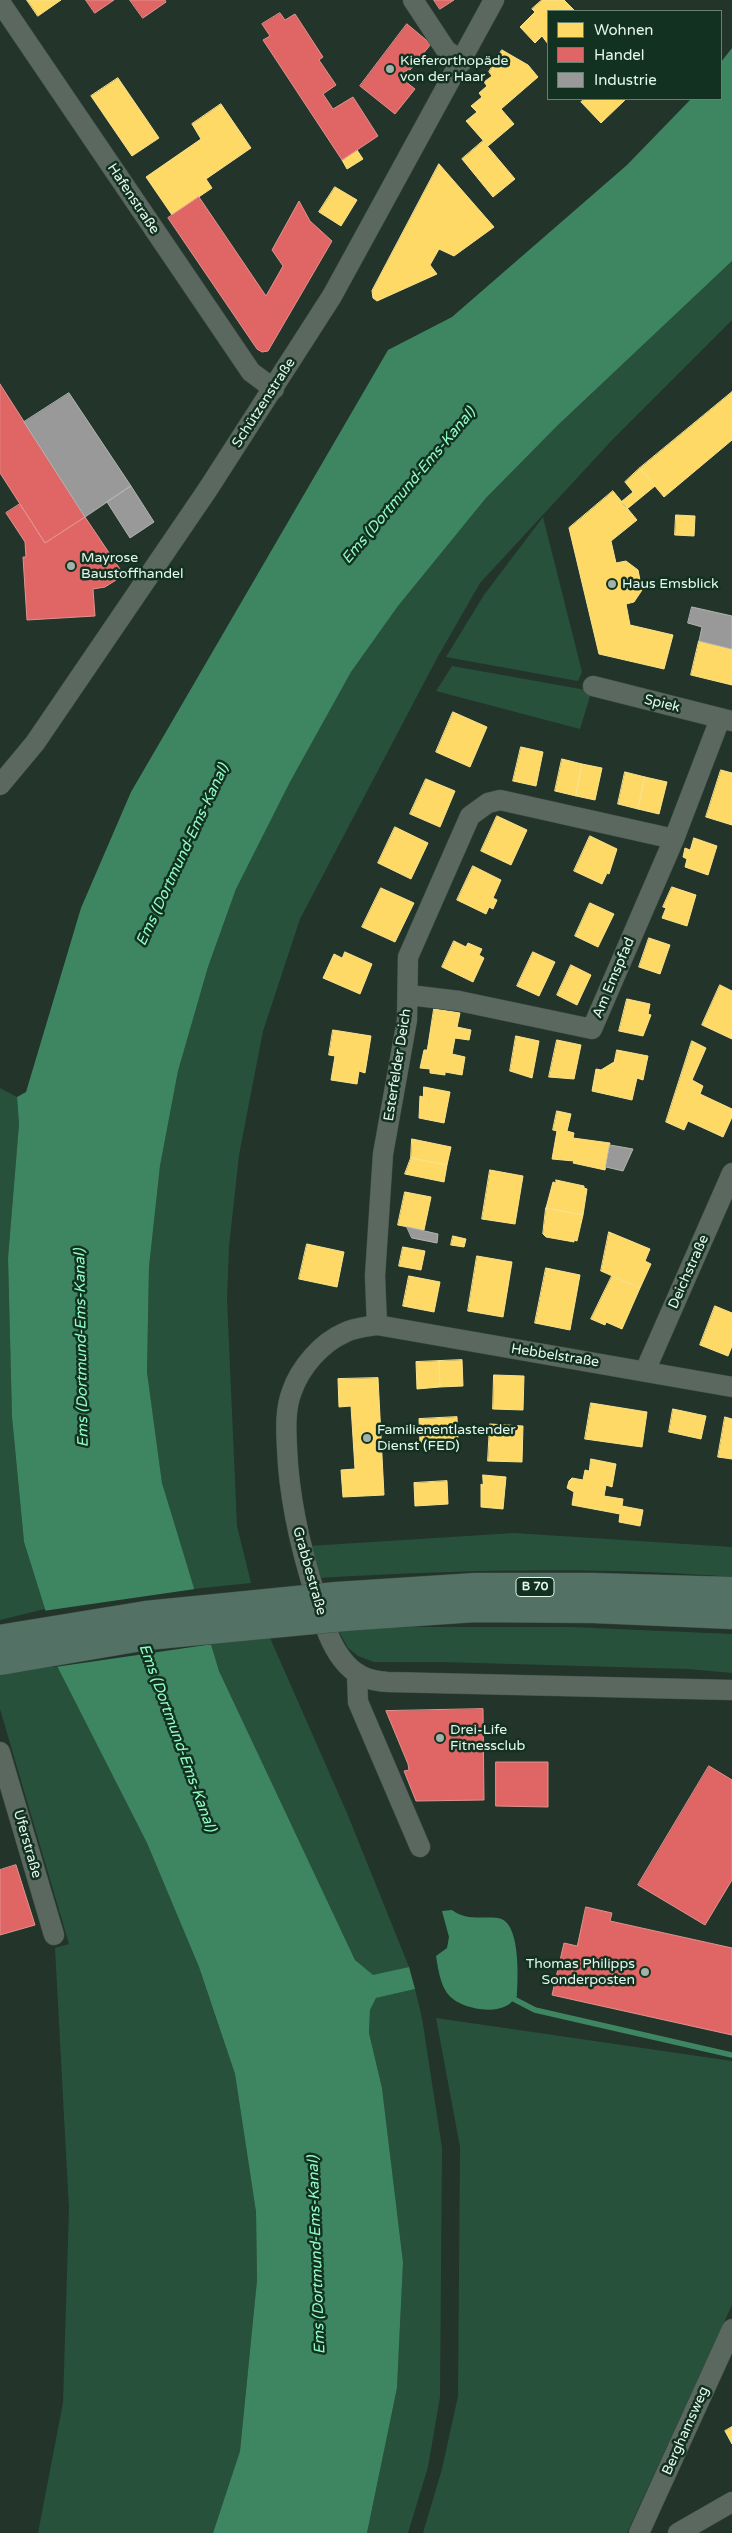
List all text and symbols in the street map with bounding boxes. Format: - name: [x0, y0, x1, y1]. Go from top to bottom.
- legend: [547, 10, 722, 100]
- text: Wohnen: [594, 21, 654, 39]
- text: Handel: [594, 46, 645, 64]
- place label: Kieferorthopäde von der Haar: [400, 53, 509, 85]
- marker: Kieferorthopäde von der Haar: [384, 63, 396, 75]
- text: Industrie: [594, 71, 657, 89]
- street label: Hafenstraße: [103, 161, 163, 237]
- street label: Schützenstraße: [229, 355, 299, 451]
- water label: Ems (Dortmund-Ems-Kanal): [338, 404, 480, 568]
- place label: Mayrose Baustoffhandel: [81, 550, 183, 582]
- marker: Mayrose Baustoffhandel: [65, 560, 77, 572]
- place label: Haus Emsblick: [622, 576, 719, 592]
- marker: Haus Emsblick: [606, 578, 618, 590]
- street label: Spiek: [642, 691, 682, 717]
- water label: Ems (Dortmund-Ems-Kanal): [133, 761, 233, 949]
- street label: Am Emspfad: [589, 935, 639, 1021]
- street label: Esterfelder Deich: [381, 1007, 415, 1123]
- street label: Deichstraße: [665, 1232, 713, 1312]
- water label: Ems (Dortmund-Ems-Kanal): [71, 1249, 93, 1447]
- street label: Hebbelstraße: [510, 1341, 600, 1371]
- place label: Familienentlastender Dienst (FED): [377, 1422, 516, 1454]
- marker: Familienentlastender Dienst (FED): [361, 1432, 373, 1444]
- street label: Grabbestraße: [288, 1525, 330, 1617]
- road number: B 70: [516, 1578, 554, 1596]
- water label: Ems (Dortmund-Ems-Kanal): [135, 1642, 219, 1834]
- place label: Drei-Life Fitnessclub: [450, 1722, 525, 1754]
- marker: Drei-Life Fitnessclub: [434, 1732, 446, 1744]
- street label: Uferstraße: [9, 1808, 45, 1880]
- place label: Thomas Philipps Sonderposten: [526, 1956, 635, 1988]
- marker: Thomas Philipps Sonderposten: [639, 1966, 651, 1978]
- water label: Ems (Dortmund-Ems-Kanal): [305, 2155, 329, 2355]
- street label: Berghamsweg: [659, 2384, 713, 2478]

